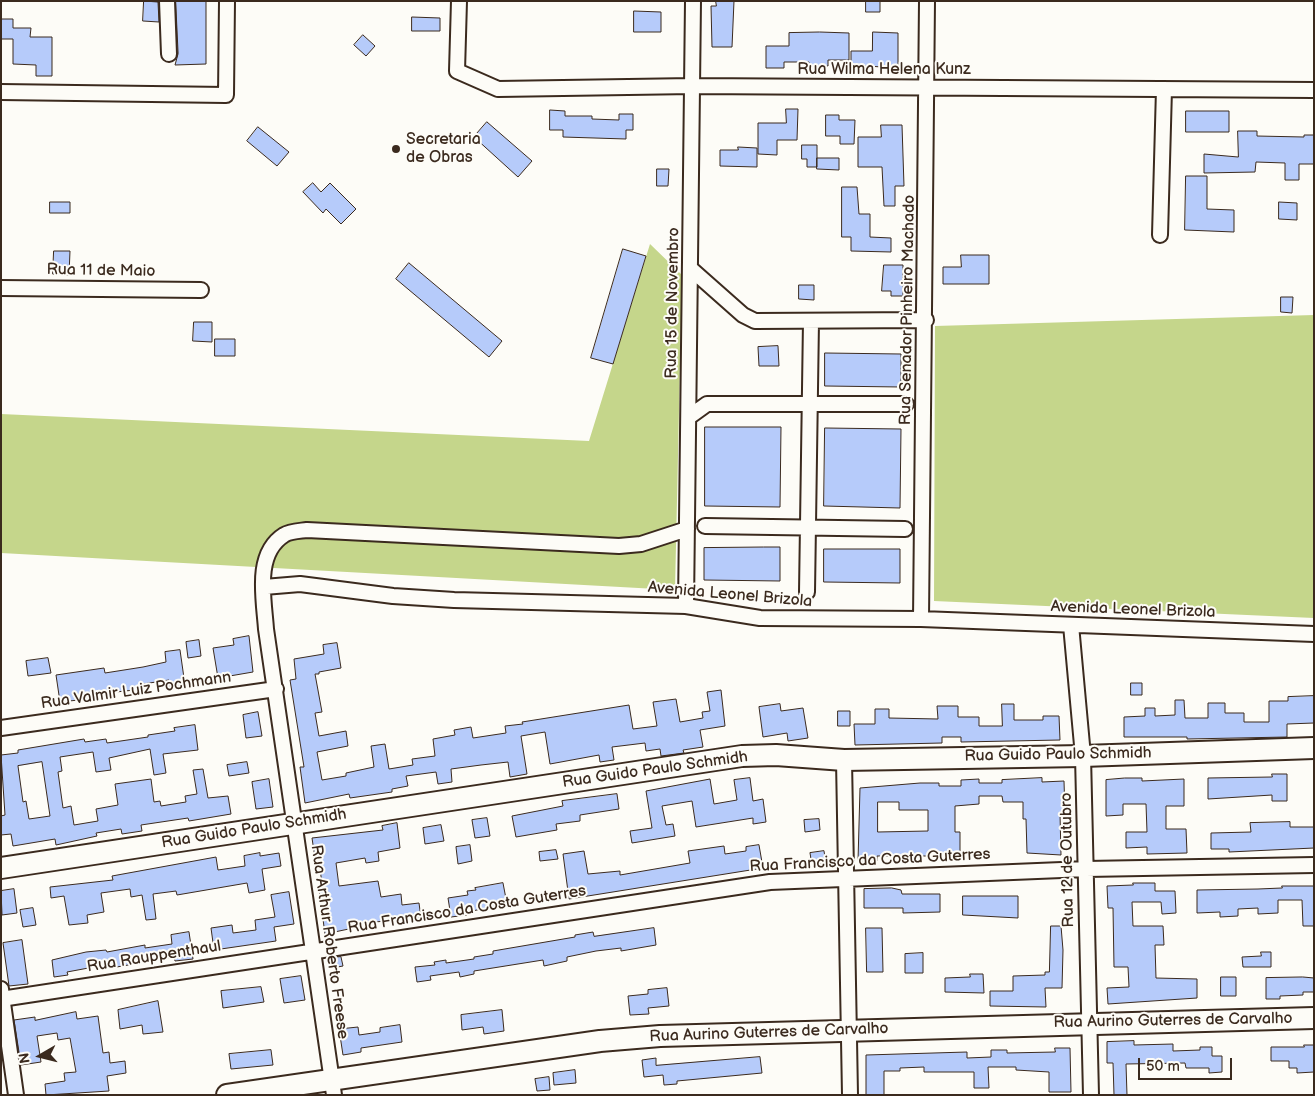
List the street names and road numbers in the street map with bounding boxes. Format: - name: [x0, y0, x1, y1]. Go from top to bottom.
- street label: Rua Wilma Helena Kunz: [797, 60, 971, 80]
- street label: Rua Senador Pinheiro Machado: [896, 195, 920, 425]
- street label: Rua 15 de Novembro: [662, 227, 684, 379]
- street label: Rua 11 de Maio: [46, 260, 156, 282]
- street label: Avenida Leonel Brizola: [647, 578, 813, 612]
- street label: Avenida Leonel Brizola: [1050, 598, 1216, 622]
- street label: Rua Valmir Luiz Pochmann: [40, 668, 232, 714]
- street label: Rua Guido Paulo Schmidh: [964, 744, 1152, 766]
- street label: Rua Guido Paulo Schmidh: [561, 747, 749, 793]
- street label: Rua 12 de Outubro: [1057, 792, 1079, 928]
- street label: Rua Guido Paulo Schmidh: [160, 805, 348, 853]
- street label: Rua Arthur Roberto Freese: [306, 844, 352, 1040]
- street label: Rua Francisco da Costa Guterres: [749, 845, 991, 877]
- street label: Rua Francisco da Costa Guterres: [346, 882, 588, 938]
- street label: Rua Rauppenthaul: [86, 937, 222, 977]
- street label: Rua Aurino Guterres de Carvalho: [1053, 1009, 1293, 1033]
- street label: Rua Aurino Guterres de Carvalho: [649, 1019, 889, 1047]

